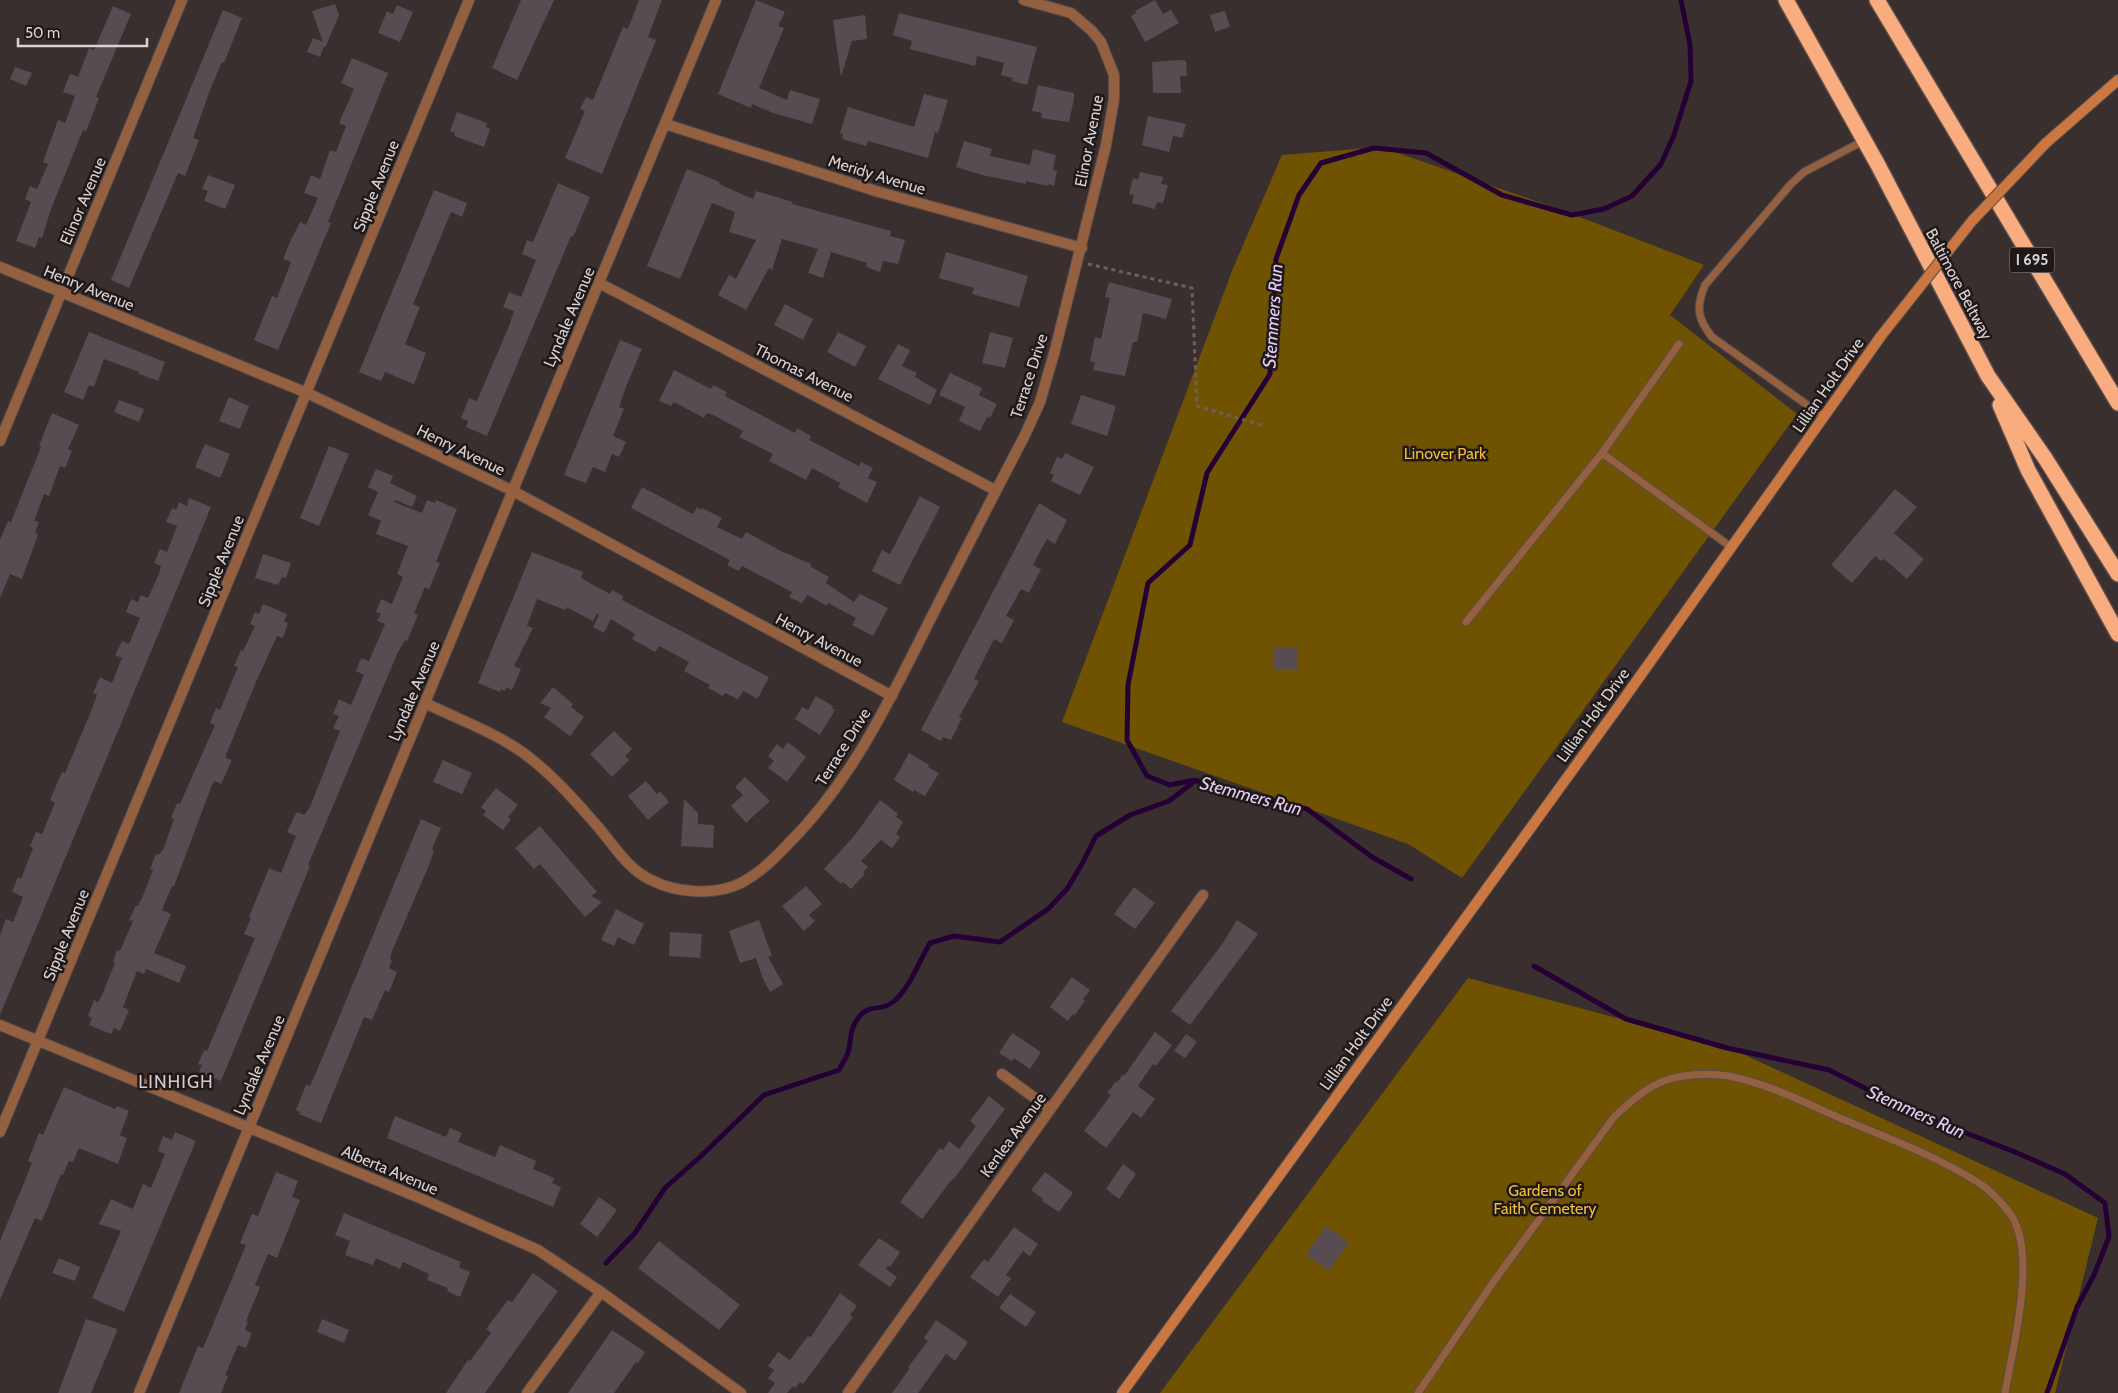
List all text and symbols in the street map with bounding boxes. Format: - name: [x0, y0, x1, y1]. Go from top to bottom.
- scale bar: [18, 15, 146, 47]
- text: 50 m: [25, 24, 60, 42]
- street label: Elinor Avenue: [1071, 93, 1107, 189]
- street label: Sipple Avenue: [349, 138, 403, 234]
- street label: Meridy Avenue: [826, 151, 928, 199]
- street label: Elinor Avenue: [56, 154, 110, 248]
- street label: Baltimore Beltway: [1922, 225, 1996, 343]
- road number: I 695: [2010, 248, 2054, 272]
- street label: Henry Avenue: [41, 261, 137, 315]
- water label: Stemmers Run: [1258, 263, 1288, 369]
- street label: Lyndale Avenue: [539, 264, 599, 370]
- street label: Terrace Drive: [1006, 331, 1052, 421]
- street label: Lillian Holt Drive: [1788, 334, 1868, 436]
- street label: Thomas Avenue: [751, 340, 857, 406]
- street label: Henry Avenue: [414, 420, 508, 480]
- park label: Linover Park: [1404, 444, 1487, 463]
- street label: Sipple Avenue: [194, 513, 248, 609]
- street label: Henry Avenue: [772, 609, 866, 671]
- street label: Lyndale Avenue: [384, 638, 444, 744]
- street label: Lillian Holt Drive: [1553, 665, 1633, 765]
- street label: Terrace Drive: [812, 705, 874, 789]
- water label: Stemmers Run: [1198, 772, 1304, 820]
- street label: Sipple Avenue: [39, 887, 93, 983]
- street label: Lillian Holt Drive: [1316, 993, 1396, 1093]
- street label: Lyndale Avenue: [229, 1012, 289, 1118]
- district label: LINHIGH: [138, 1071, 214, 1093]
- water label: Stemmers Run: [1864, 1081, 1968, 1143]
- street label: Kenlea Avenue: [976, 1089, 1050, 1181]
- street label: Alberta Avenue: [339, 1141, 441, 1199]
- park label: Gardens of Faith Cemetery: [1494, 1181, 1596, 1218]

